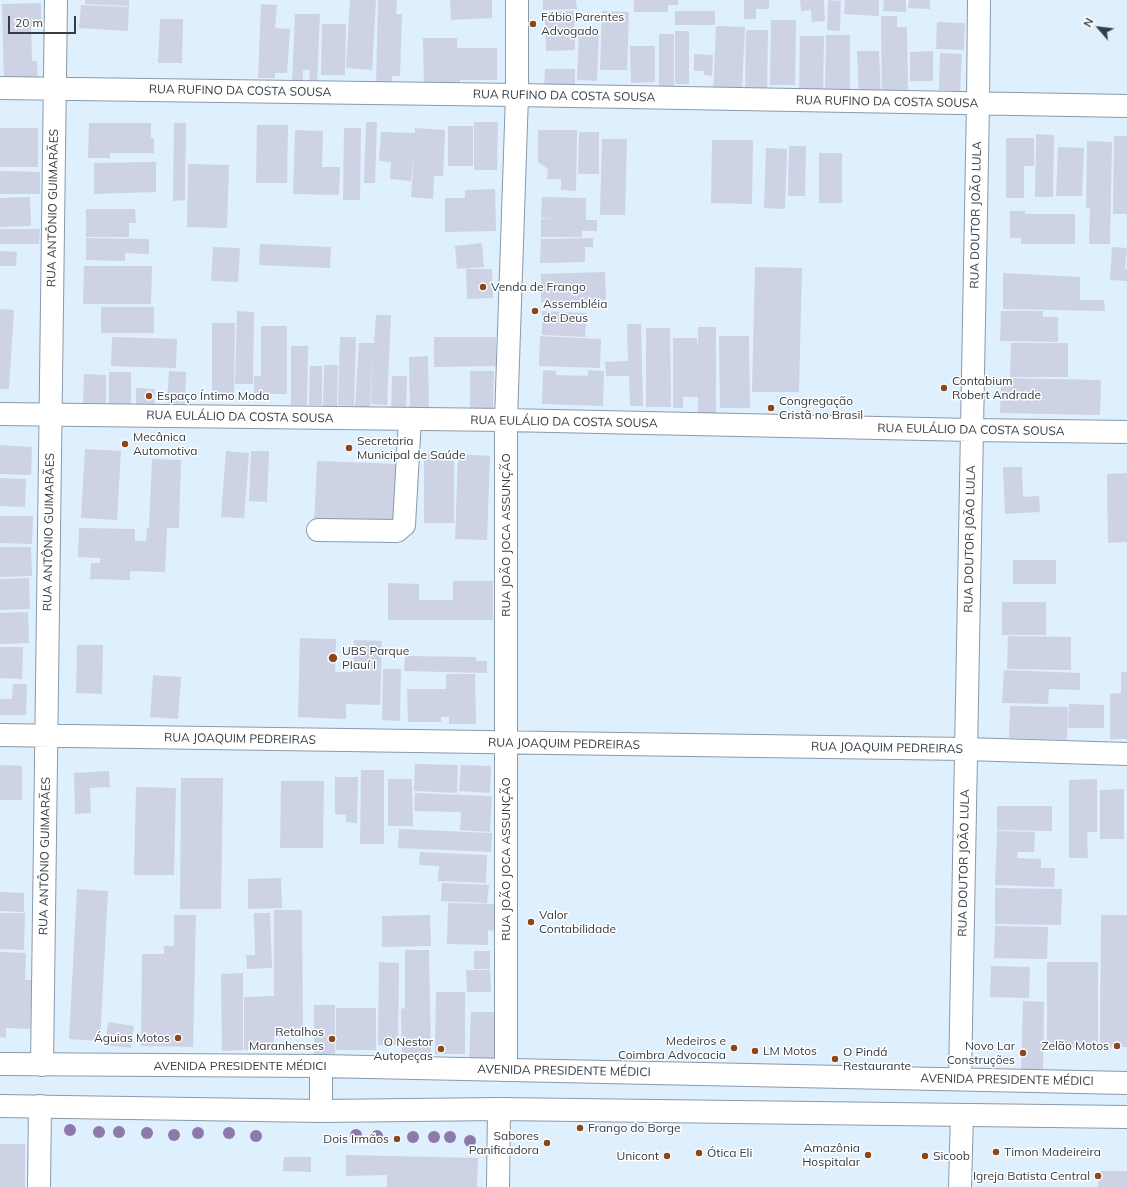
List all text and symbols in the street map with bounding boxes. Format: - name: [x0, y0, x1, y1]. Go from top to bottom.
- scale bar: [10, 8, 78, 34]
- north arrow: [1079, 8, 1119, 48]
- place label: Fábio Parentes Advogado: [541, 10, 624, 38]
- text: 20 m: [15, 15, 43, 30]
- text: N: [1080, 15, 1097, 29]
- marker: Fábio Parentes Advogado: [528, 19, 538, 29]
- street label: RUA RUFINO DA COSTA SOUSA: [149, 82, 331, 100]
- street label: RUA RUFINO DA COSTA SOUSA: [473, 87, 655, 105]
- street label: RUA RUFINO DA COSTA SOUSA: [796, 93, 978, 111]
- street label: RUA ANTÔNIO GUIMARÃES: [44, 129, 62, 287]
- street label: RUA DOUTOR JOÃO LULA: [968, 141, 984, 289]
- place label: Venda de Frango: [491, 280, 586, 294]
- marker: Venda de Frango: [478, 282, 488, 292]
- place label: Assembléia de Deus: [543, 297, 607, 325]
- marker: Assembléia de Deus: [530, 306, 540, 316]
- place label: Contabium Robert Andrade: [952, 374, 1041, 402]
- marker: Contabium Robert Andrade: [939, 383, 949, 393]
- place label: Espaço Íntimo Moda: [157, 389, 269, 403]
- marker: Espaço Íntimo Moda: [144, 391, 154, 401]
- place label: Congregação Cristã no Brasil: [779, 394, 863, 422]
- marker: Congregação Cristã no Brasil: [766, 403, 776, 413]
- street label: RUA EULÁLIO DA COSTA SOUSA: [146, 408, 334, 426]
- street label: RUA EULÁLIO DA COSTA SOUSA: [470, 413, 658, 431]
- street label: RUA EULÁLIO DA COSTA SOUSA: [877, 421, 1065, 439]
- place label: Mecânica Automotiva: [133, 430, 198, 458]
- place label: Secretaria Municipal de Saúde: [357, 434, 465, 462]
- marker: Mecânica Automotiva: [120, 439, 130, 449]
- marker: Secretaria Municipal de Saúde: [344, 443, 354, 453]
- street label: RUA ANTÔNIO GUIMARÃES: [40, 453, 58, 611]
- street label: RUA JOÃO JOCA ASSUNÇÃO: [499, 453, 513, 617]
- street label: RUA DOUTOR JOÃO LULA: [962, 465, 978, 613]
- place label: UBS Parque PIauí I: [342, 644, 409, 672]
- marker: UBS Parque PIauí I: [327, 652, 339, 664]
- street label: RUA JOAQUIM PEDREIRAS: [164, 730, 316, 748]
- street label: RUA JOAQUIM PEDREIRAS: [488, 735, 640, 753]
- street label: RUA JOAQUIM PEDREIRAS: [811, 739, 963, 757]
- street label: RUA ANTÔNIO GUIMARÃES: [36, 777, 54, 935]
- street label: RUA JOÃO JOCA ASSUNÇÃO: [499, 777, 513, 941]
- street label: RUA DOUTOR JOÃO LULA: [956, 789, 972, 937]
- place label: Valor Contabilidade: [539, 908, 616, 936]
- marker: Valor Contabilidade: [526, 917, 536, 927]
- place label: Retalhos Maranhenses: [249, 1025, 324, 1053]
- place label: Águias Motos: [94, 1031, 170, 1045]
- marker: Águias Motos: [173, 1033, 183, 1043]
- marker: Retalhos Maranhenses: [327, 1034, 337, 1044]
- place label: Medeiros e Coimbra Advocacia: [618, 1034, 726, 1062]
- place label: O Nestor Autopeças: [373, 1035, 433, 1063]
- place label: Novo Lar Construções: [947, 1039, 1015, 1067]
- place label: Zelão Motos: [1041, 1039, 1109, 1053]
- marker: Zelão Motos: [1112, 1041, 1122, 1051]
- marker: Medeiros e Coimbra Advocacia: [729, 1043, 739, 1053]
- marker: O Nestor Autopeças: [436, 1044, 446, 1054]
- place label: LM Motos: [763, 1044, 817, 1058]
- place label: O Pindá Restaurante: [843, 1045, 911, 1073]
- marker: LM Motos: [750, 1046, 760, 1056]
- marker: Novo Lar Construções: [1018, 1048, 1028, 1058]
- marker: O Pindá Restaurante: [830, 1054, 840, 1064]
- street label: AVENIDA PRESIDENTE MÉDICI: [153, 1059, 327, 1073]
- street label: AVENIDA PRESIDENTE MÉDICI: [477, 1062, 651, 1080]
- street label: AVENIDA PRESIDENTE MÉDICI: [920, 1071, 1094, 1089]
- place label: Frango do Borge: [588, 1121, 681, 1135]
- marker: Frango do Borge: [575, 1123, 585, 1133]
- place label: Sabores Panificadora: [469, 1129, 539, 1157]
- place label: Dois Irmãos: [323, 1132, 389, 1146]
- marker: Dois Irmãos: [392, 1134, 402, 1144]
- marker: Sabores Panificadora: [542, 1138, 552, 1148]
- place label: Amazônia Hospitalar: [802, 1141, 860, 1169]
- place label: Timon Madeireira: [1004, 1145, 1101, 1159]
- place label: Ótica Eli: [707, 1146, 752, 1160]
- marker: Timon Madeireira: [991, 1147, 1001, 1157]
- marker: Ótica Eli: [694, 1148, 704, 1158]
- place label: Unicont: [616, 1149, 659, 1163]
- place label: Sicoob: [933, 1149, 970, 1163]
- marker: Amazônia Hospitalar: [863, 1150, 873, 1160]
- marker: Unicont: [662, 1151, 672, 1161]
- marker: Sicoob: [920, 1151, 930, 1161]
- place label: Igreja Batista Central: [973, 1169, 1090, 1183]
- marker: Igreja Batista Central: [1093, 1171, 1103, 1181]

